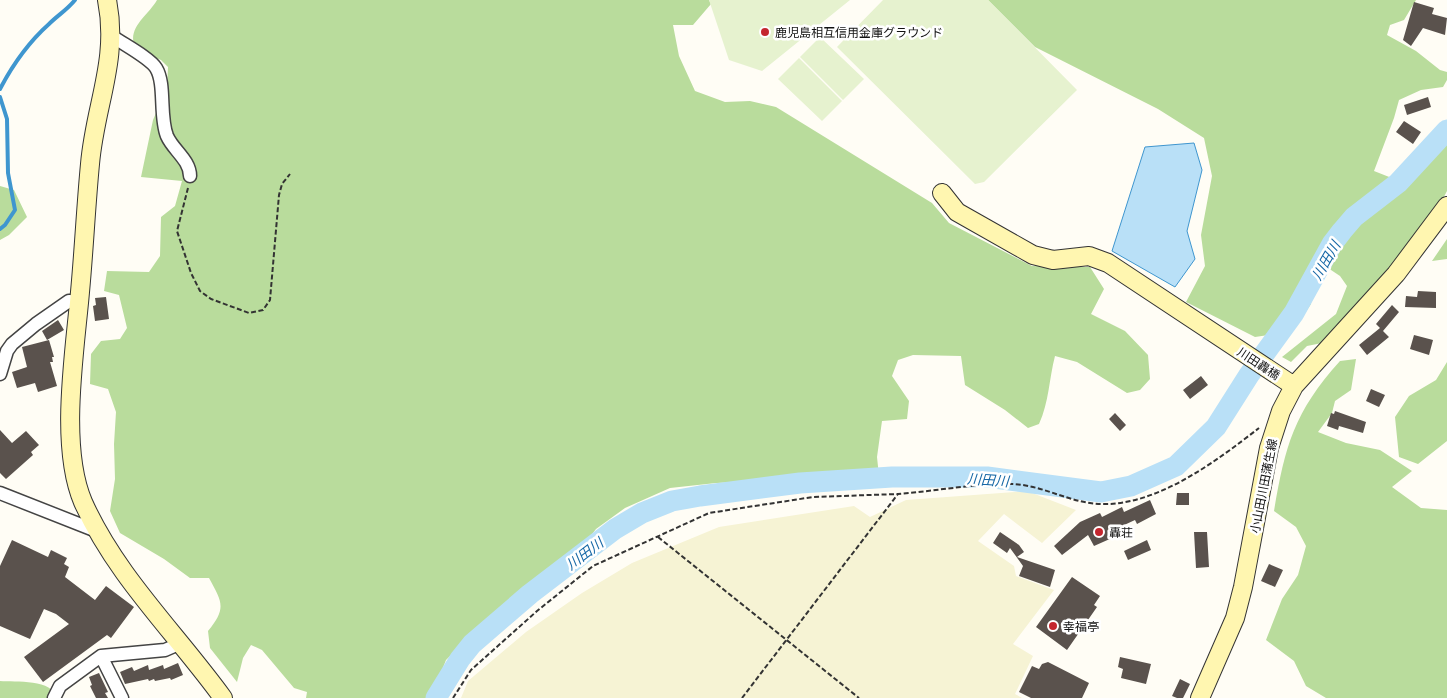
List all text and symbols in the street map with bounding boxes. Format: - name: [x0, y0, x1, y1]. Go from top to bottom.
- place label: 鹿児島相互信用金庫グラウンド: [775, 23, 943, 41]
- marker: 鹿児島相互信用金庫グラウンド: [759, 26, 771, 38]
- water label: 川田川: [1306, 235, 1345, 283]
- street label: 川田轟橋: [1234, 342, 1284, 384]
- street label: 小山田川田蒲生線: [1245, 437, 1281, 535]
- water label: 川田川: [966, 468, 1012, 491]
- place label: 轟荘: [1109, 523, 1133, 541]
- marker: 轟荘: [1093, 526, 1105, 538]
- water label: 川田川: [561, 531, 608, 574]
- place label: 幸福亭: [1063, 617, 1099, 635]
- marker: 幸福亭: [1047, 620, 1059, 632]

